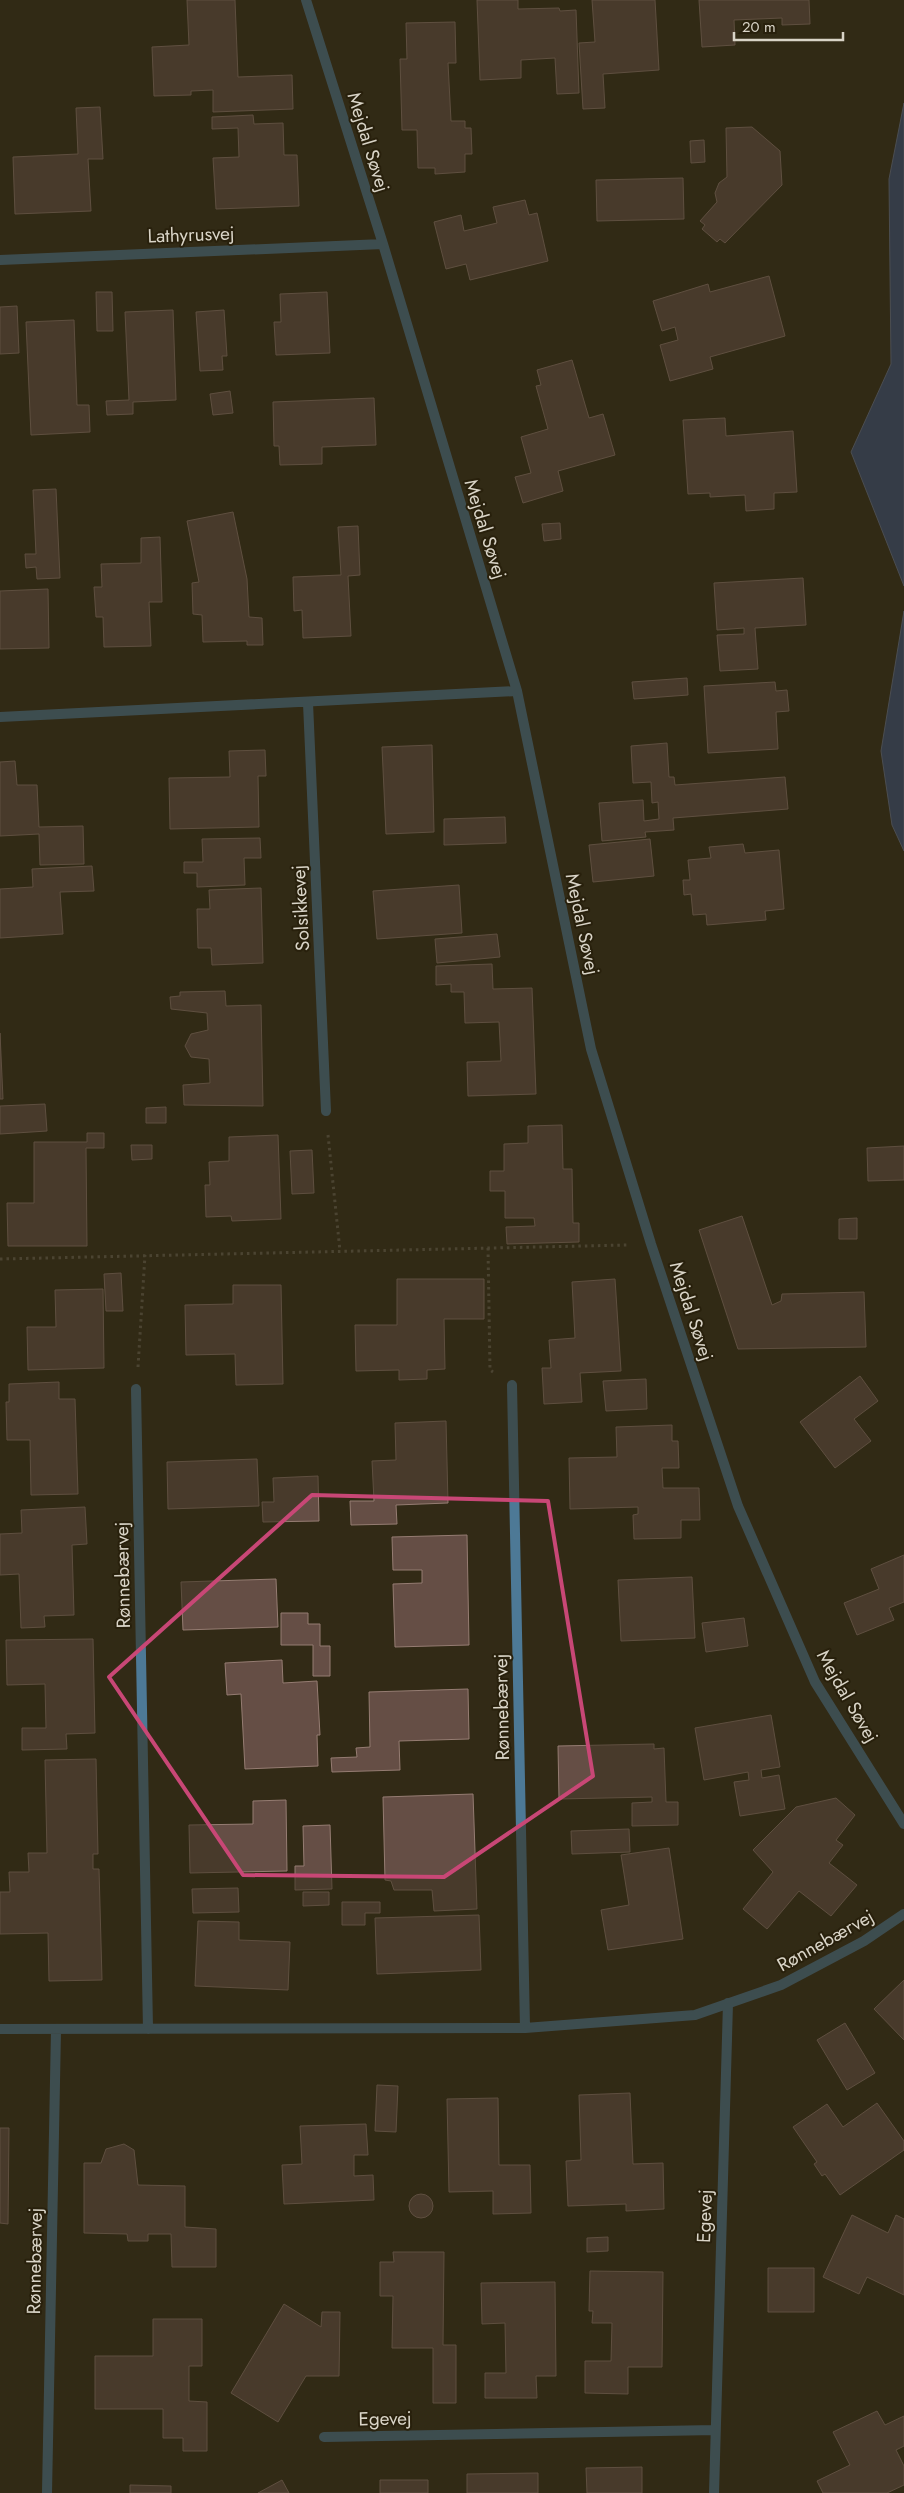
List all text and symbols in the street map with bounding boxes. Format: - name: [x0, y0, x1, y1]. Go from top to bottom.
- scale bar: [734, 10, 843, 42]
- text: 20 m: [742, 16, 776, 38]
- street label: Mejdal Søvej: [341, 89, 397, 195]
- street label: Lathyrusvej: [147, 219, 235, 250]
- street label: Mejdal Søvej: [458, 476, 514, 582]
- street label: Solsikkevej: [285, 864, 316, 952]
- street label: Mejdal Søvej: [559, 871, 606, 977]
- street label: Mejdal Søvej: [663, 1258, 720, 1364]
- street label: Rønnebærvej: [108, 1521, 137, 1629]
- street label: Mejdal Søvej: [810, 1645, 885, 1748]
- street label: Rønnebærvej: [487, 1653, 516, 1761]
- street label: Rønnebærvej: [772, 1903, 879, 1978]
- street label: Egevej: [690, 2189, 719, 2243]
- street label: Rønnebærvej: [20, 2207, 49, 2315]
- street label: Egevej: [358, 2405, 412, 2432]

